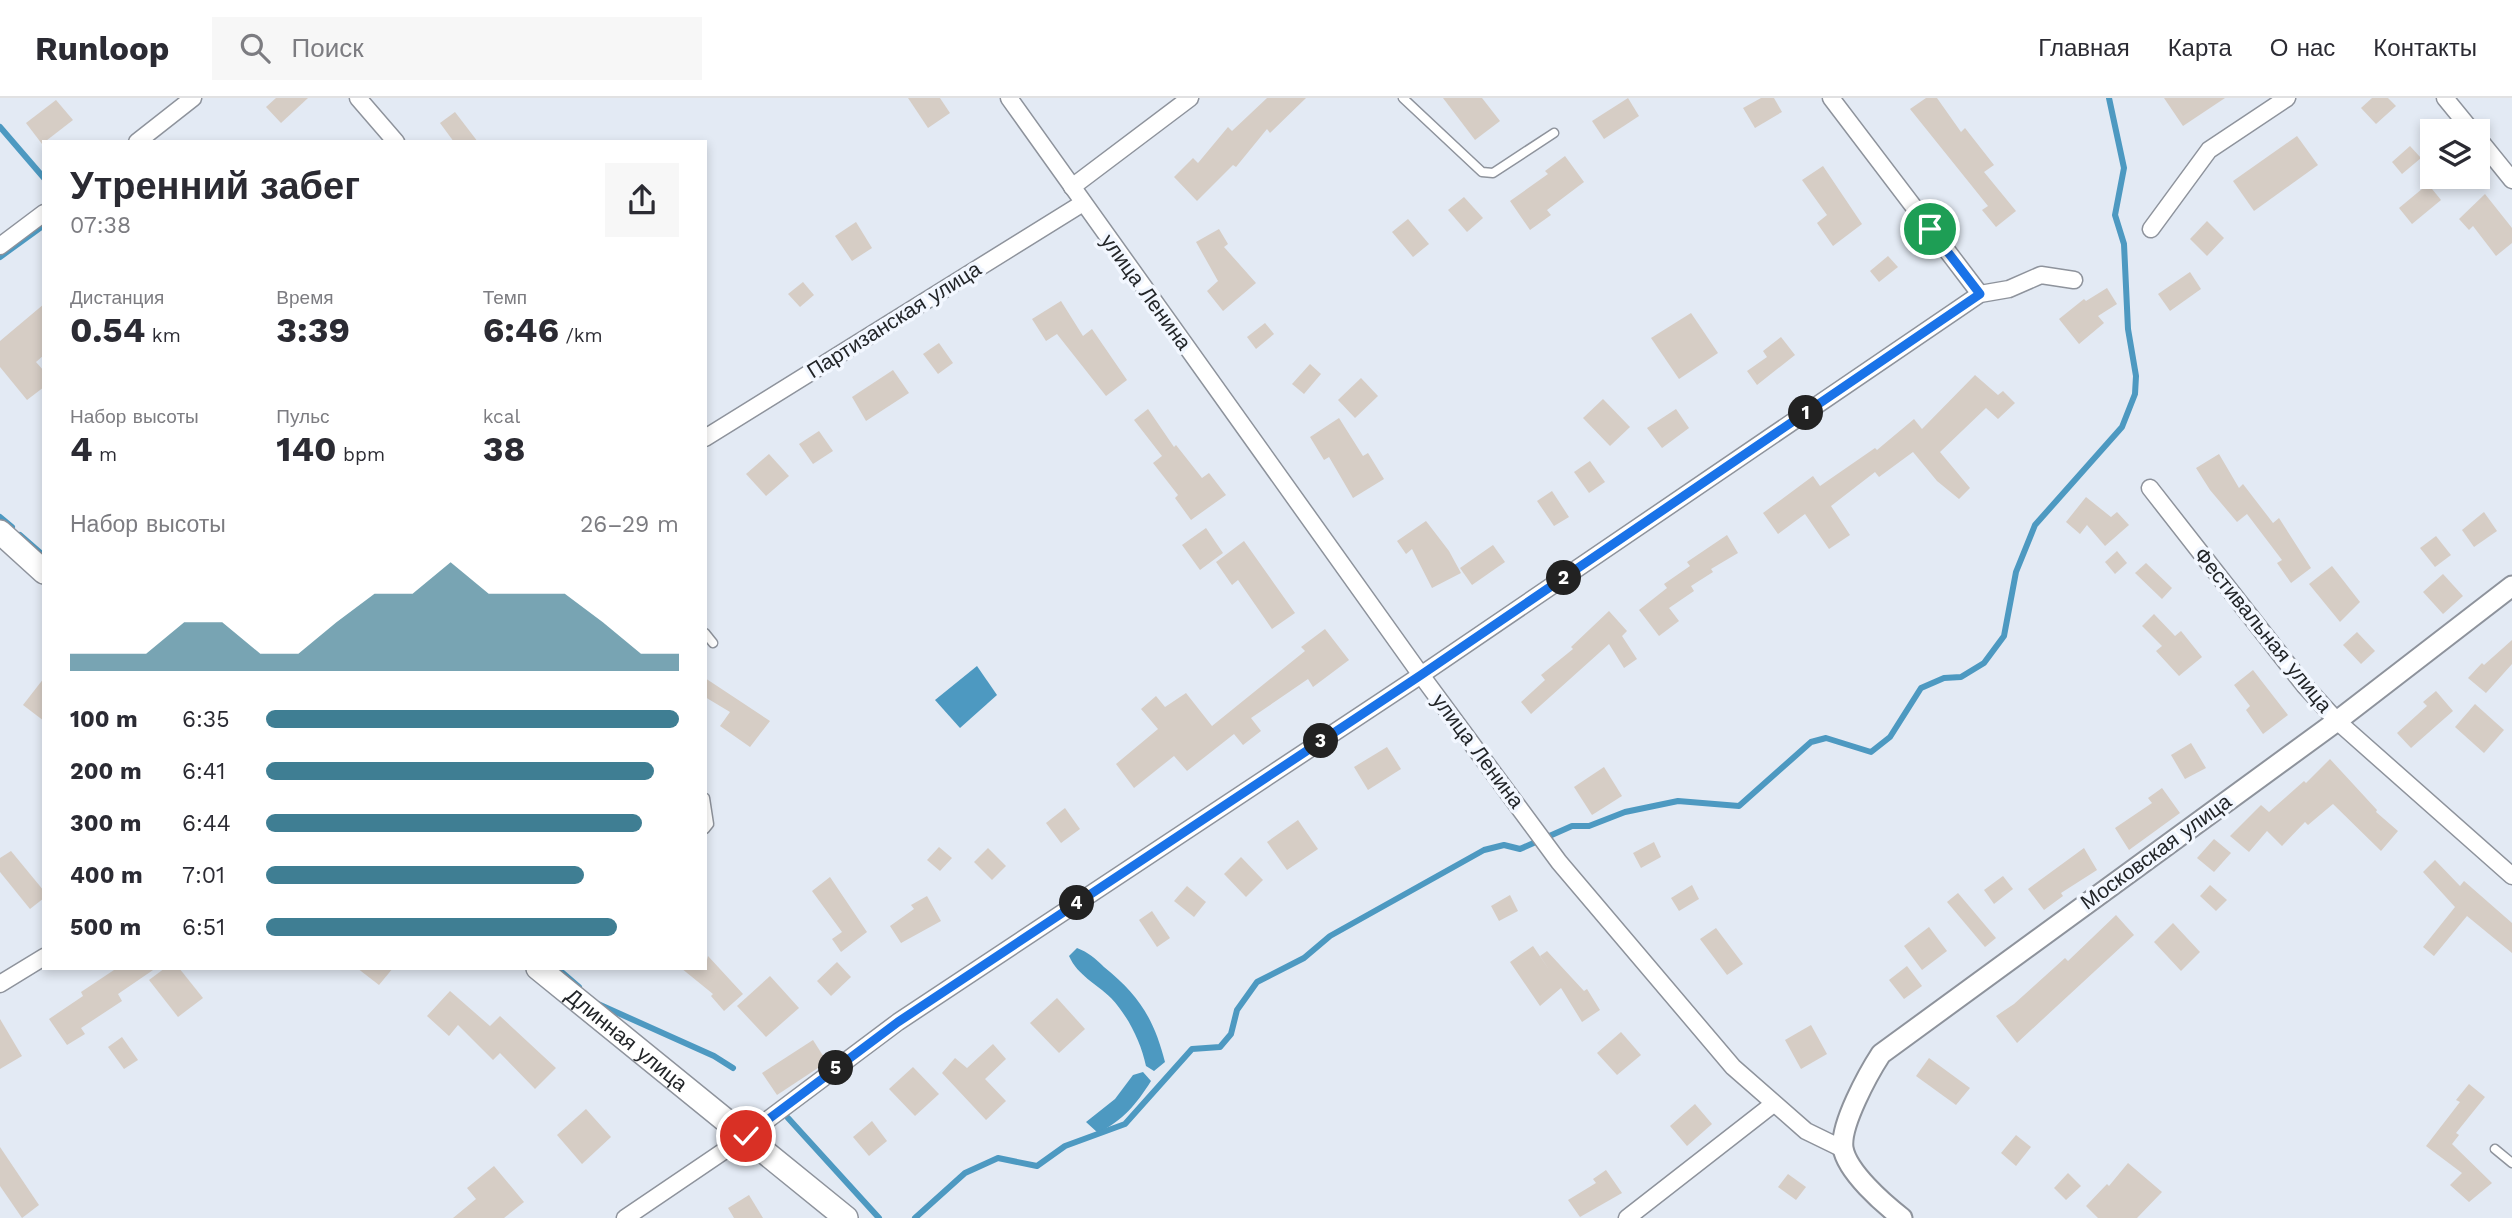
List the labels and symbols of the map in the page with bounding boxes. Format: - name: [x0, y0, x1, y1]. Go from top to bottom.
- pin: [1900, 199, 1960, 259]
- street label: улица Ленина: [1096, 229, 1197, 355]
- street label: Партизанская улица: [802, 256, 986, 383]
- pin: 1: [1788, 396, 1824, 430]
- street label: Фестивальная улица: [2189, 542, 2338, 717]
- pin: 2: [1546, 560, 1582, 596]
- street label: улица Ленина: [1427, 688, 1530, 813]
- pin: 3: [1304, 724, 1338, 758]
- street label: Московская улица: [2076, 788, 2236, 915]
- pin: 4: [1060, 886, 1094, 920]
- street label: Длинная улица: [561, 983, 693, 1096]
- pin: 5: [818, 1051, 854, 1086]
- pin: [716, 1106, 776, 1166]

